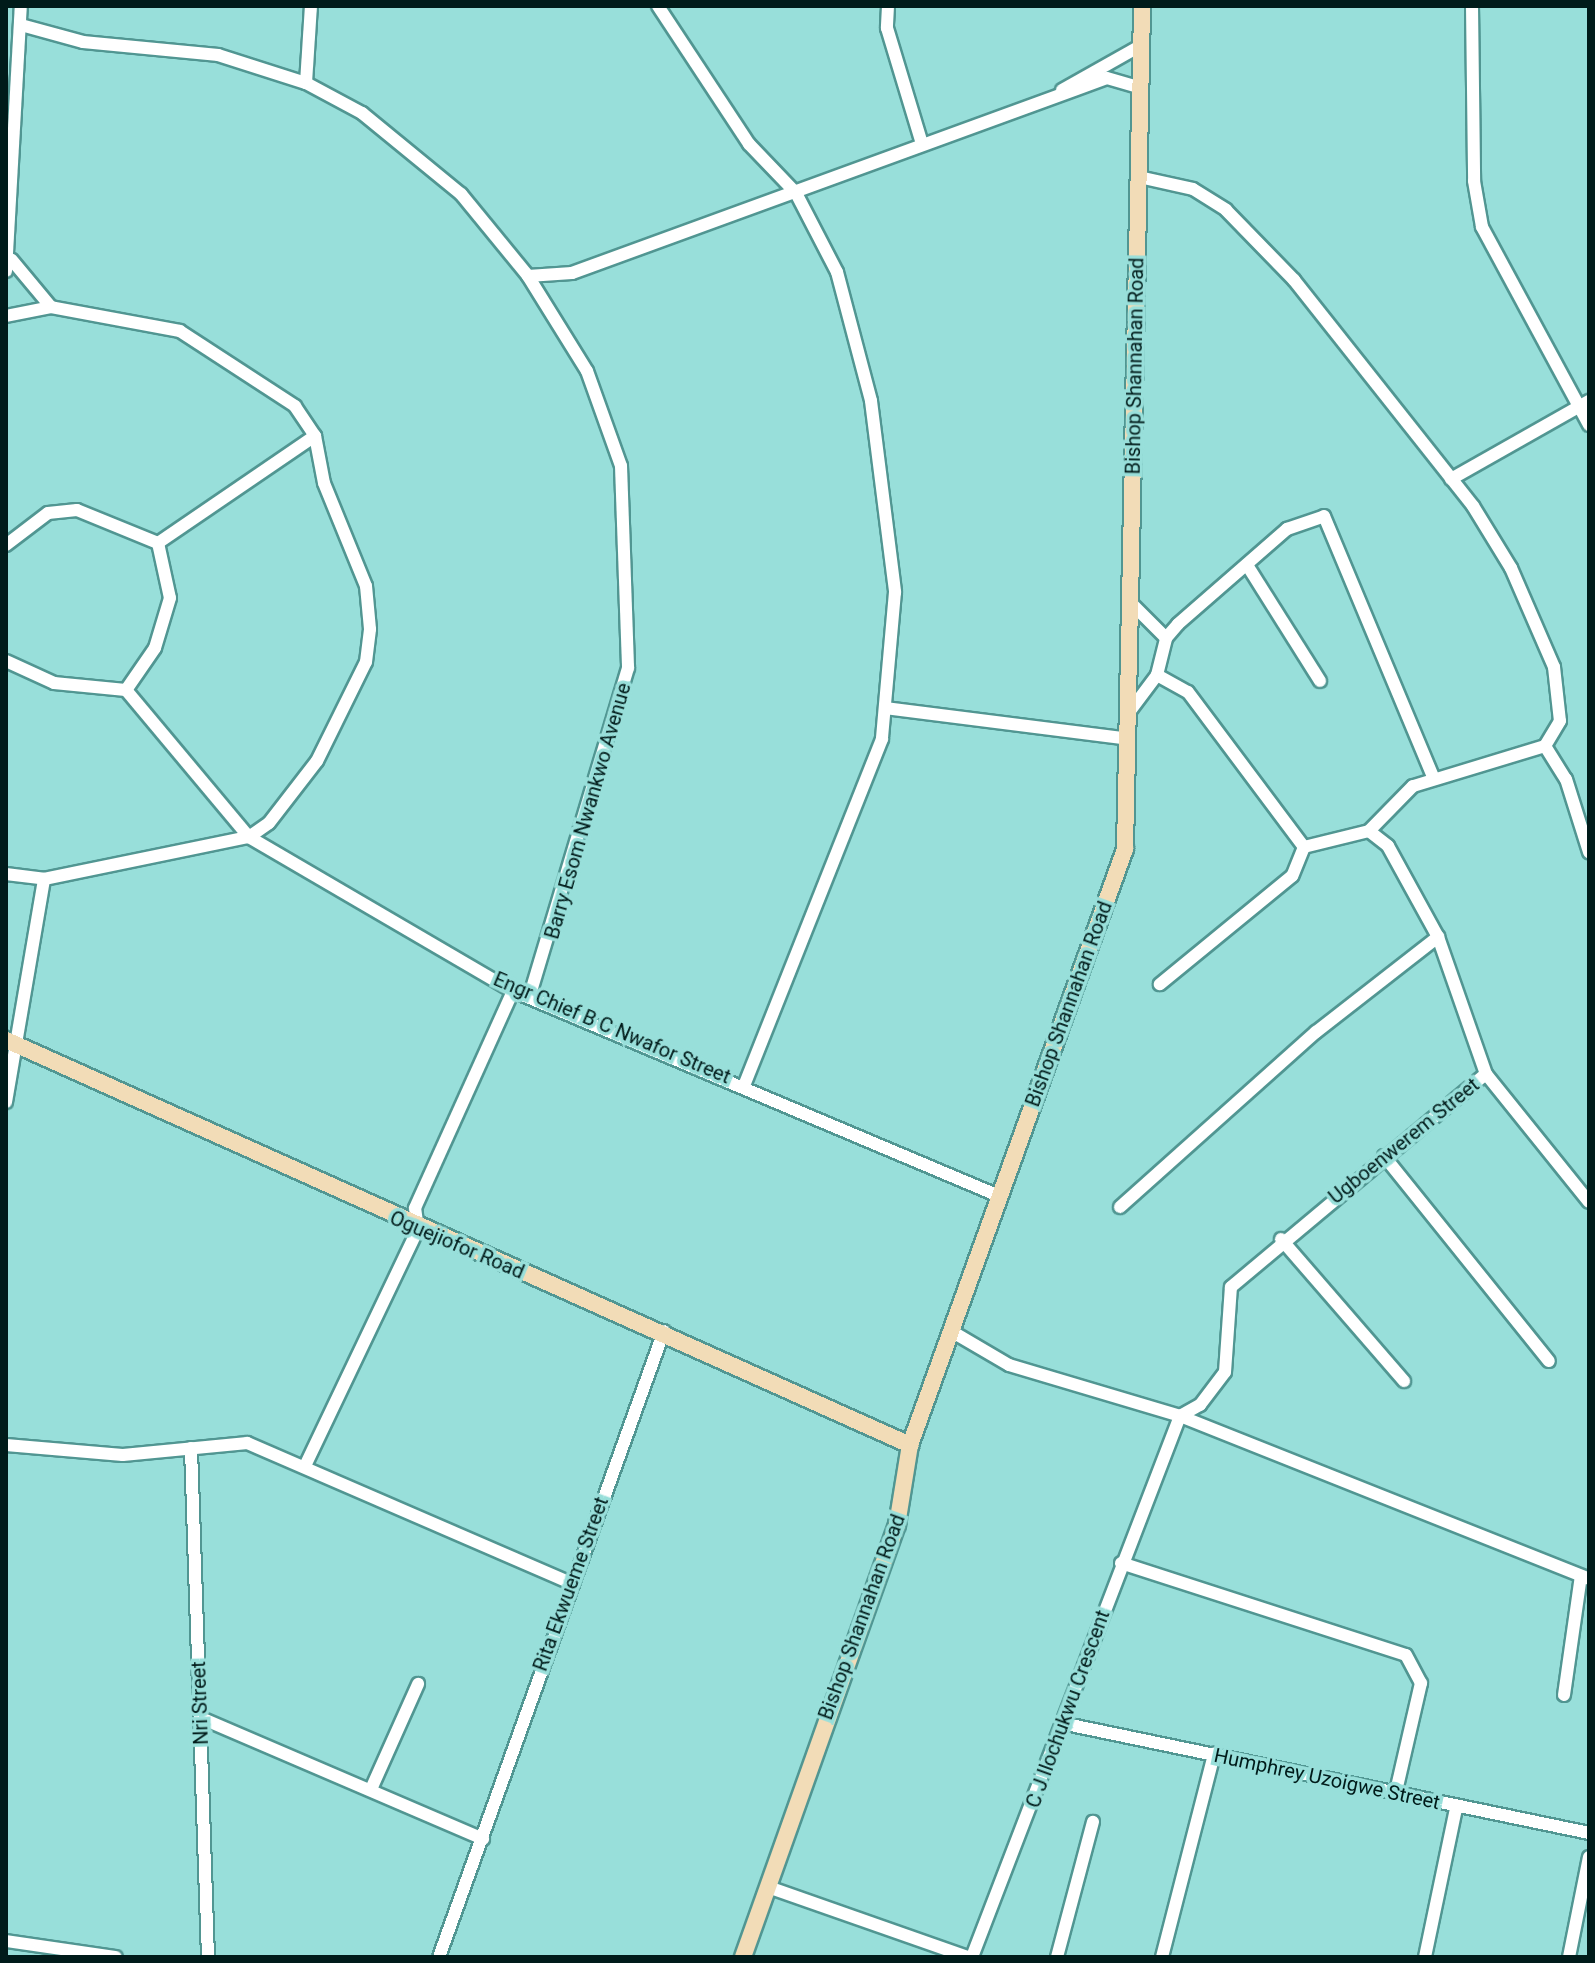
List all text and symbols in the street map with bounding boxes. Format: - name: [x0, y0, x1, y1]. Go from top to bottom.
- street label: Bishop Shannahan Road: [1121, 257, 1149, 475]
- street label: Barry Esom Nwankwo Avenue: [540, 680, 636, 942]
- street label: Bishop Shannahan Road: [1021, 898, 1117, 1110]
- street label: Engr Chief B C Nwafor Street: [490, 967, 734, 1089]
- street label: Ugboenwerem Street: [1324, 1073, 1484, 1209]
- street label: Oguejiofor Road: [386, 1206, 528, 1284]
- street label: Rita Ekwueme Street: [528, 1494, 614, 1674]
- street label: Bishop Shannahan Road: [814, 1511, 910, 1723]
- street label: C J Ilochukwu Crescent: [1021, 1607, 1115, 1811]
- street label: Nri Street: [187, 1661, 213, 1745]
- street label: Humphrey Uzoigwe Street: [1212, 1743, 1442, 1815]

